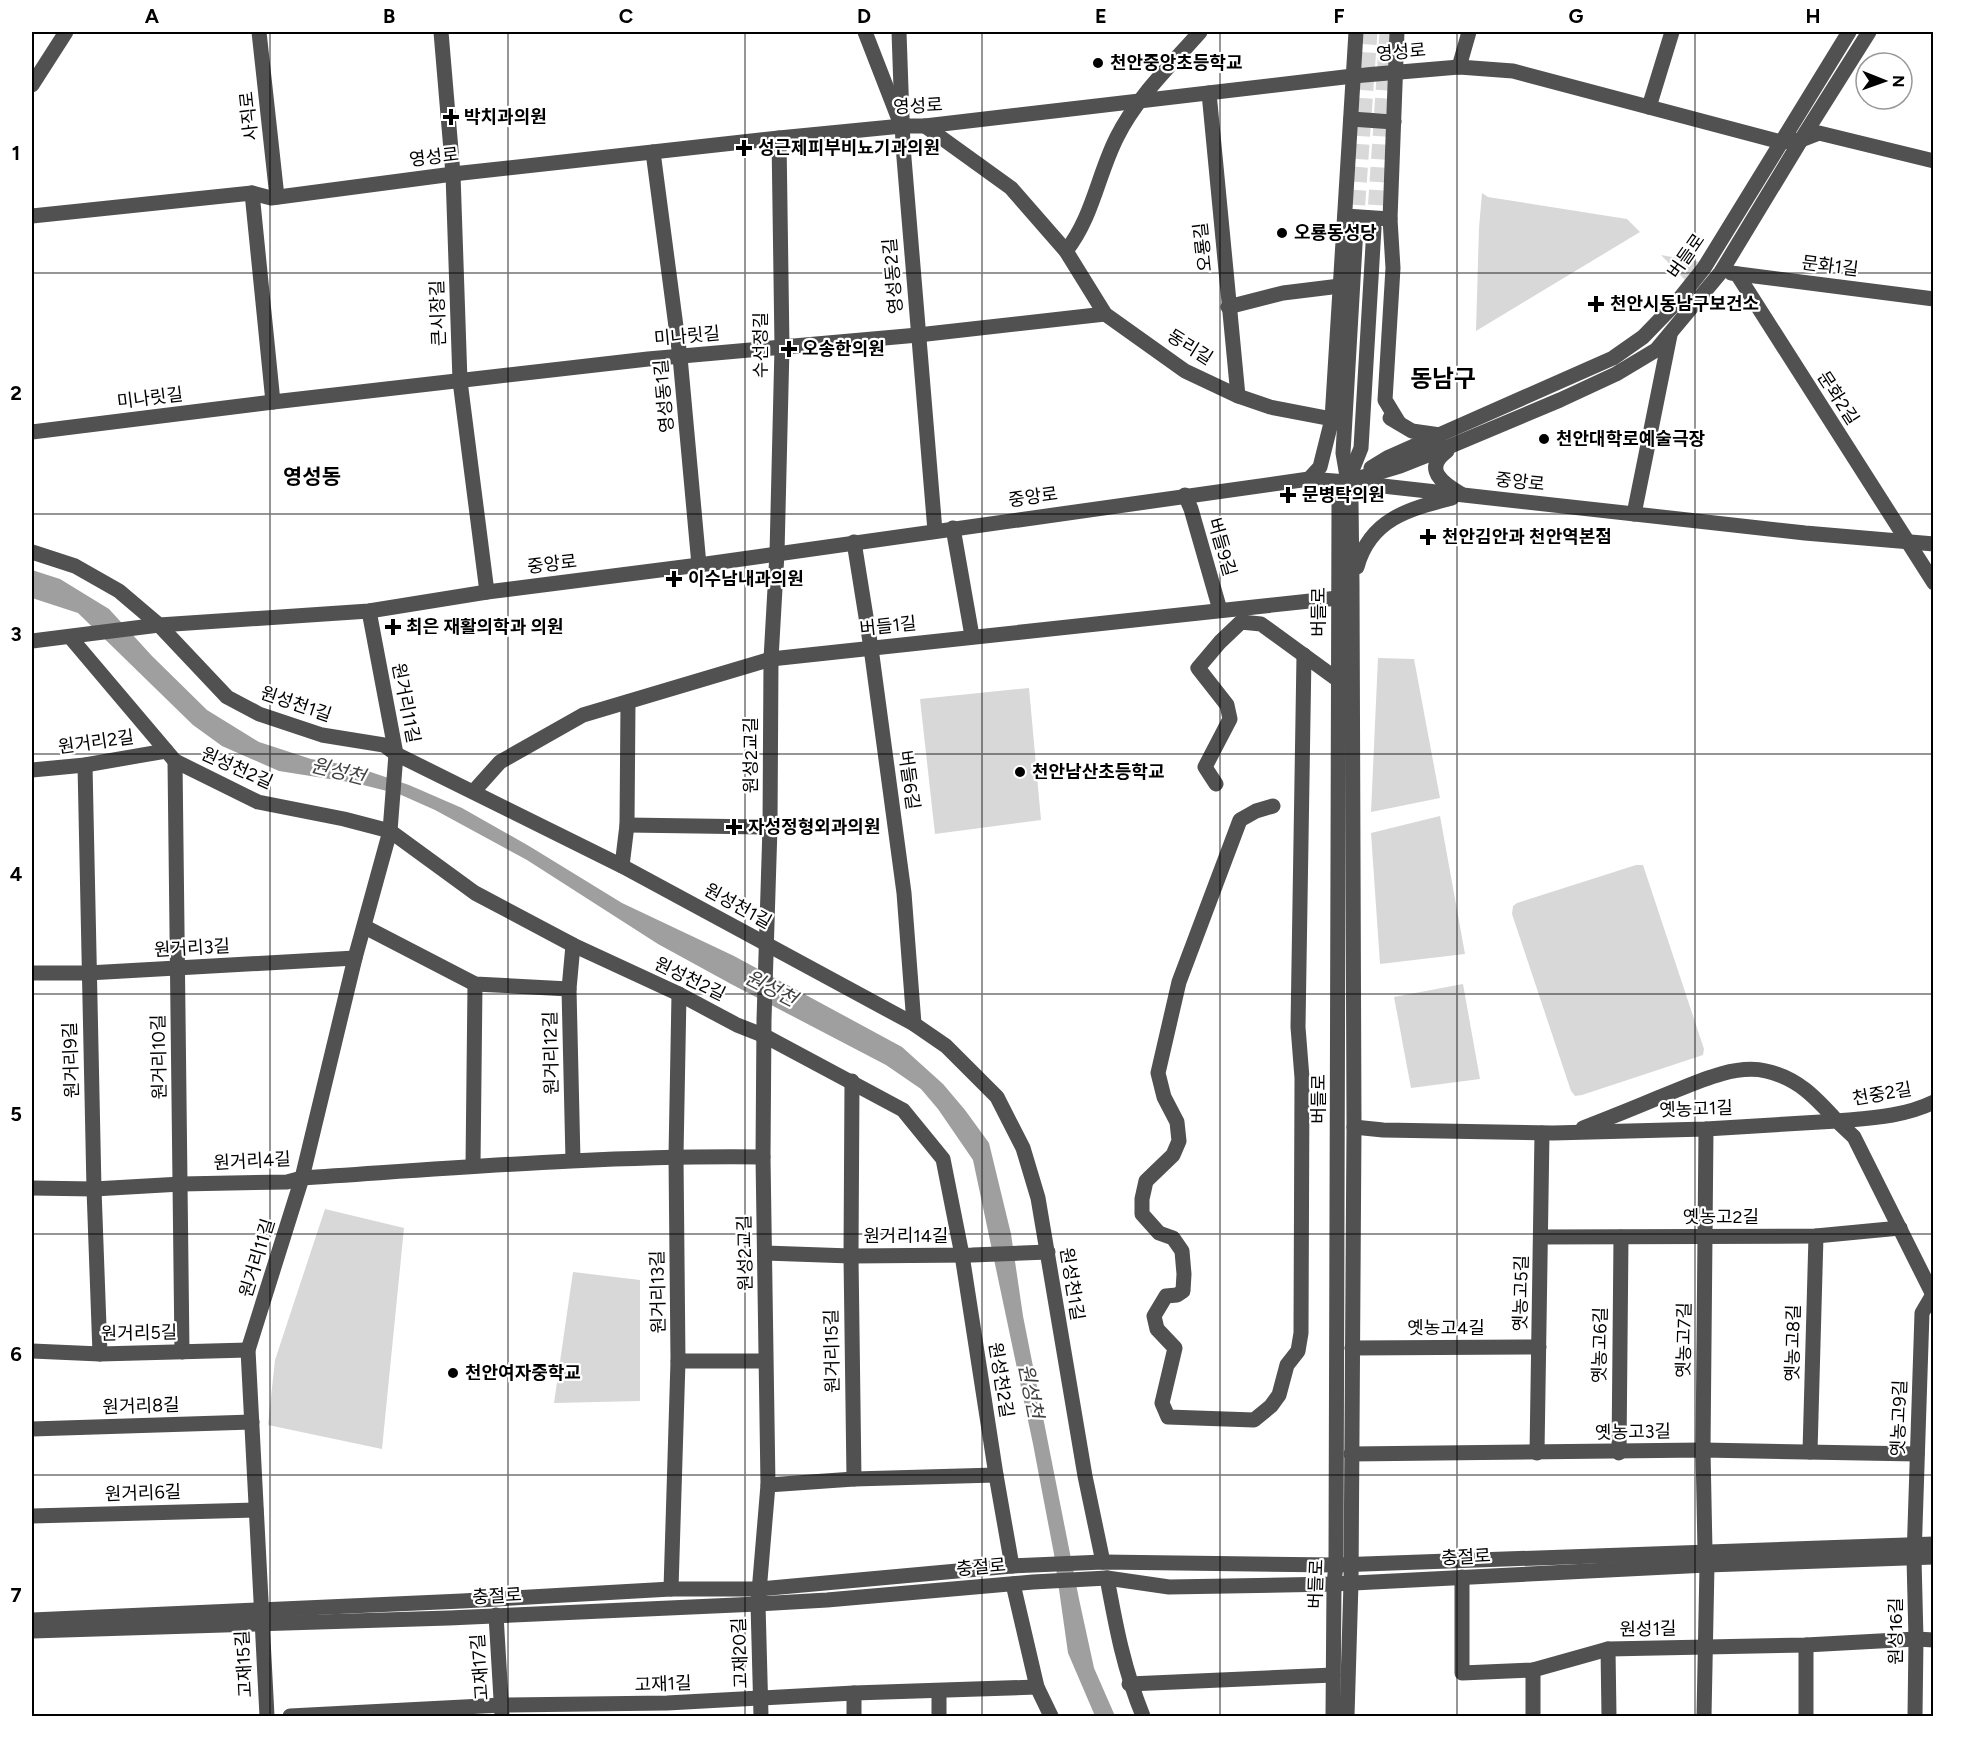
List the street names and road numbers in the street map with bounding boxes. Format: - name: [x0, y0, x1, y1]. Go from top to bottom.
- street label: 영성로: [1375, 39, 1427, 65]
- street label: 사직로: [235, 90, 263, 142]
- street label: 영성로: [893, 94, 943, 118]
- street label: 영성로: [408, 143, 460, 171]
- street label: 오룡길: [1189, 221, 1217, 273]
- street label: 버들로: [1663, 229, 1709, 283]
- street label: 영성동2길: [879, 237, 907, 315]
- street label: 문화1길: [1800, 252, 1860, 280]
- street label: 큰시장길: [426, 280, 450, 346]
- street label: 수선정길: [750, 312, 772, 378]
- street label: 미나릿길: [653, 322, 721, 350]
- street label: 동리길: [1163, 325, 1217, 369]
- street label: 영성동1길: [650, 358, 678, 434]
- street label: 문화2길: [1813, 367, 1863, 429]
- street label: 미나릿길: [116, 383, 184, 413]
- street label: 중앙로: [1494, 468, 1546, 496]
- street label: 중앙로: [1007, 483, 1059, 511]
- street label: 버들9길: [1203, 515, 1241, 579]
- street label: 중앙로: [526, 550, 578, 578]
- street label: 버들로: [1308, 587, 1330, 637]
- street label: 버들1길: [858, 612, 918, 640]
- street label: 원거리11길: [387, 661, 425, 745]
- street label: 원성천1길: [258, 682, 334, 726]
- street label: 원성2교길: [740, 717, 762, 793]
- street label: 원거리2길: [57, 726, 135, 758]
- street label: 원성천2길: [198, 742, 276, 794]
- street label: 버들6길: [894, 749, 924, 811]
- street label: 원성천1길: [700, 879, 776, 933]
- street label: 원거리3길: [153, 935, 231, 961]
- street label: 원성천2길: [651, 952, 729, 1006]
- street label: 원거리12길: [539, 1011, 563, 1095]
- street label: 원거리10길: [147, 1014, 171, 1100]
- street label: 원거리9길: [59, 1021, 83, 1099]
- street label: 버들로: [1308, 1074, 1330, 1124]
- street label: 천중2길: [1851, 1078, 1913, 1110]
- street label: 옛농고1길: [1659, 1097, 1733, 1121]
- street label: 원거리4길: [213, 1148, 291, 1174]
- street label: 옛농고2길: [1683, 1206, 1759, 1228]
- street label: 원성2교길: [733, 1215, 757, 1291]
- street label: 원거리11길: [235, 1216, 279, 1300]
- street label: 원거리14길: [864, 1225, 948, 1247]
- street label: 원성천1길: [1055, 1246, 1089, 1322]
- street label: 원거리13길: [646, 1250, 670, 1334]
- street label: 옛농고5길: [1509, 1255, 1533, 1331]
- street label: 옛농고7길: [1672, 1302, 1696, 1378]
- street label: 옛농고8길: [1781, 1304, 1805, 1382]
- street label: 옛농고6길: [1588, 1307, 1612, 1383]
- street label: 원거리15길: [820, 1309, 844, 1393]
- street label: 옛농고4길: [1407, 1317, 1485, 1339]
- street label: 원거리5길: [101, 1321, 177, 1345]
- street label: 원성천2길: [984, 1341, 1018, 1419]
- street label: 옛농고9길: [1887, 1379, 1911, 1457]
- street label: 원거리8길: [102, 1394, 180, 1418]
- street label: 옛농고3길: [1595, 1420, 1671, 1444]
- street label: 원거리6길: [104, 1481, 182, 1505]
- street label: 충절로: [1441, 1545, 1491, 1569]
- street label: 충절로: [955, 1554, 1007, 1580]
- street label: 버들로: [1304, 1559, 1328, 1609]
- street label: 충절로: [472, 1584, 522, 1608]
- street label: 원성16길: [1885, 1597, 1907, 1665]
- street label: 고재20길: [728, 1617, 752, 1689]
- street label: 원성1길: [1619, 1618, 1677, 1640]
- street label: 고재15길: [231, 1630, 257, 1698]
- street label: 고재17길: [467, 1633, 493, 1701]
- street label: 고재1길: [634, 1672, 692, 1696]

